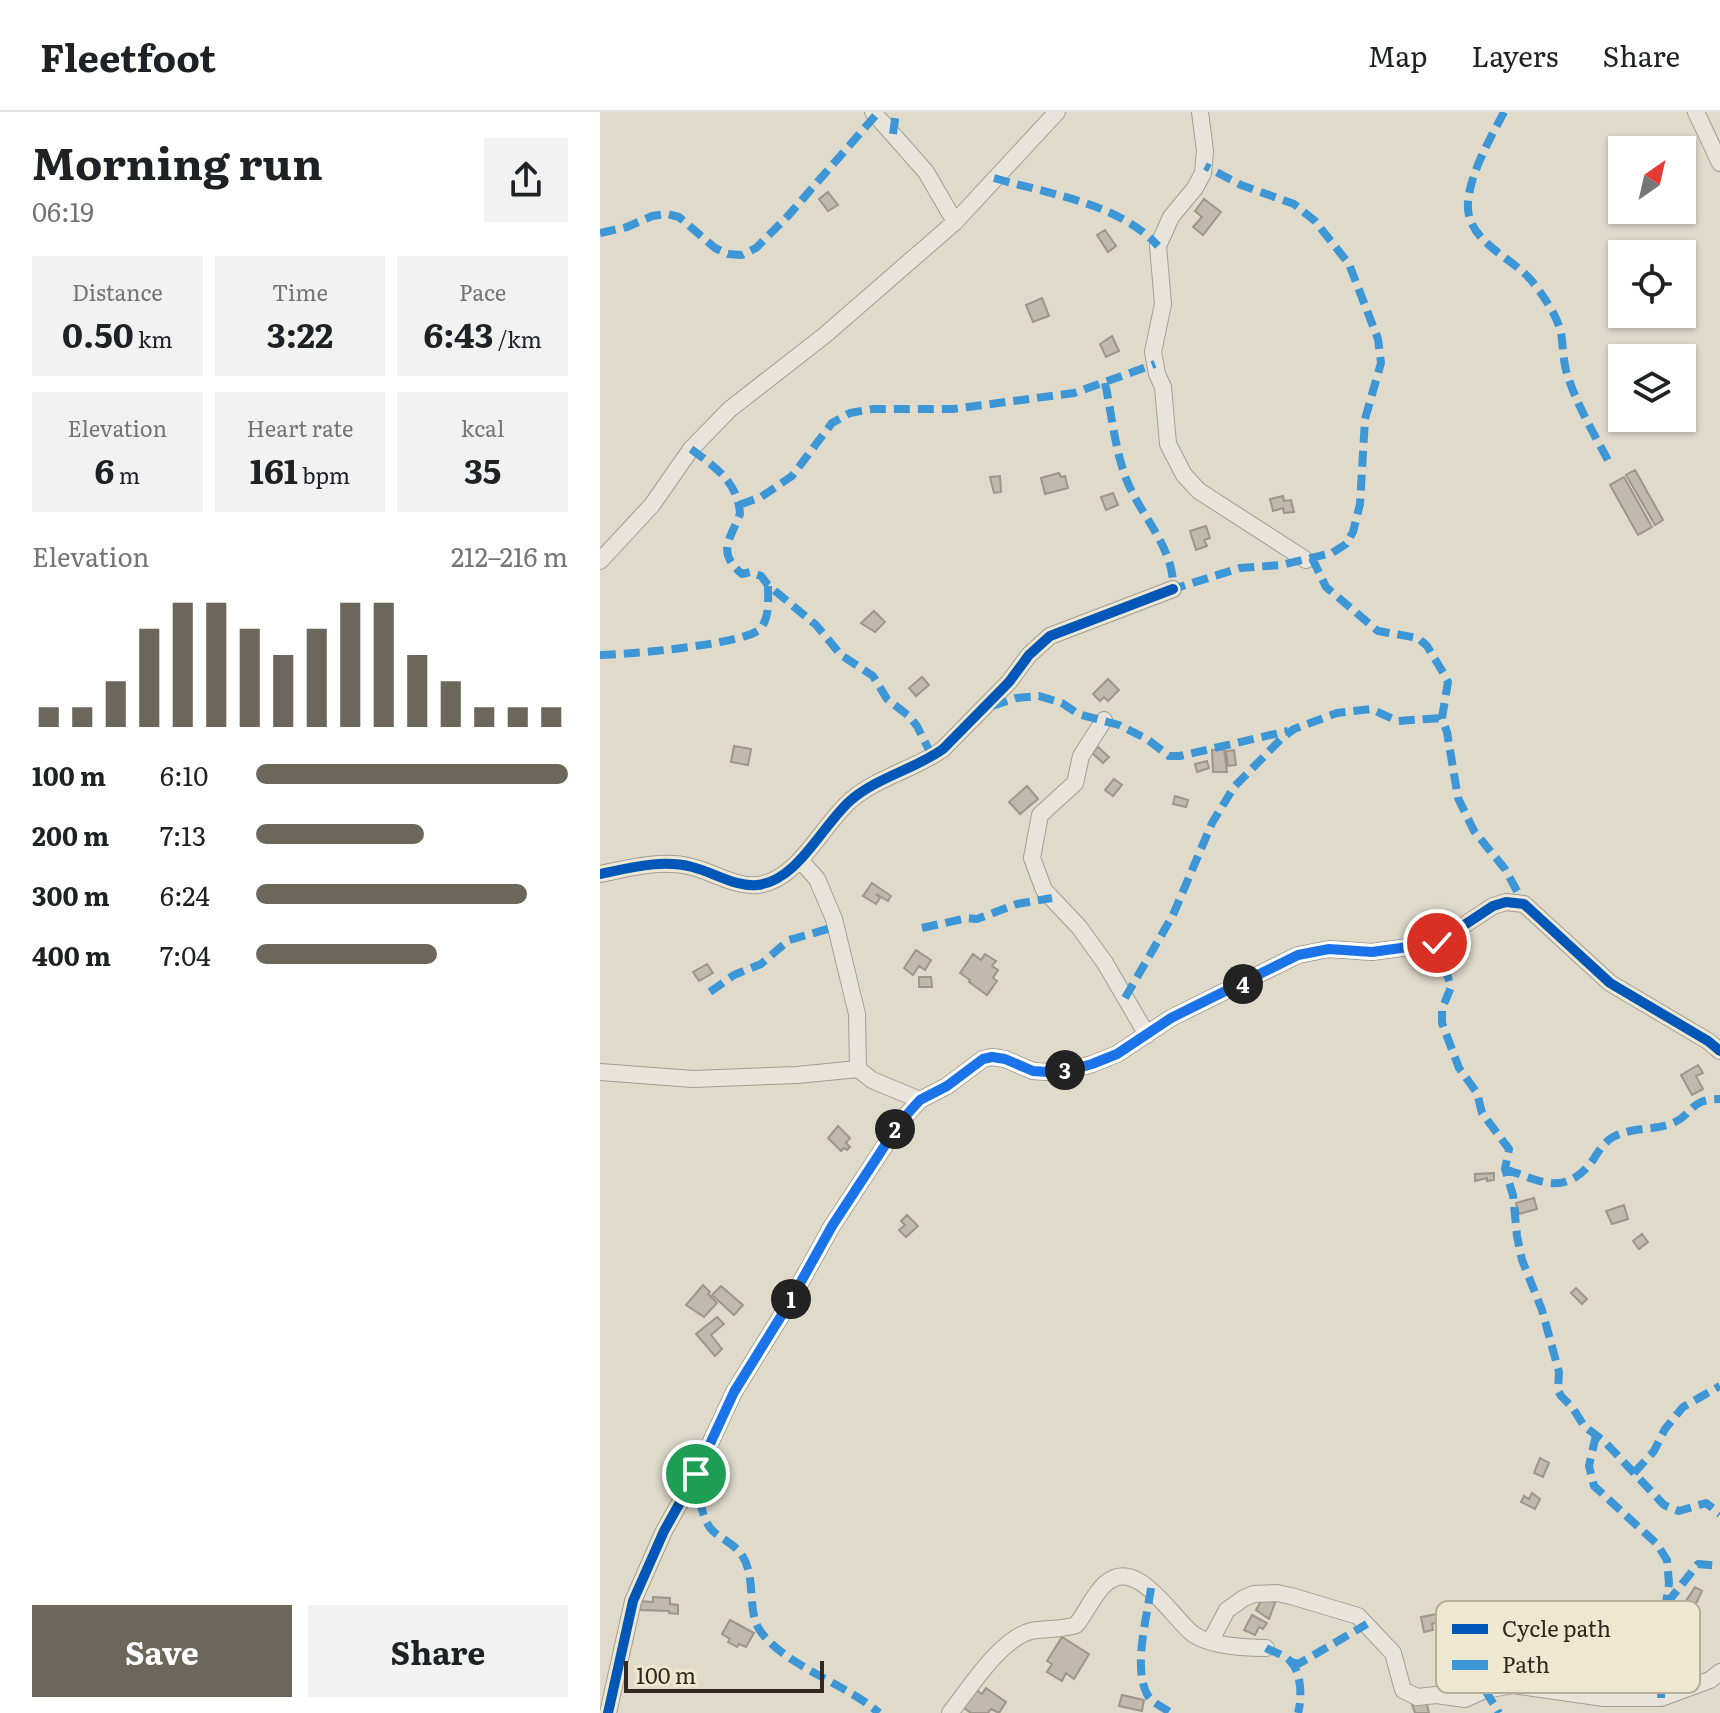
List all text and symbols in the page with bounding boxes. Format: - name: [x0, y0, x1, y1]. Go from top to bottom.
- text: Fleetfoot: [40, 27, 216, 84]
- text: Map: [1368, 34, 1427, 76]
- text: Layers: [1471, 34, 1558, 76]
- text: Share: [1602, 34, 1680, 76]
- text: Morning run: [32, 128, 323, 194]
- north arrow: [1608, 136, 1696, 224]
- map controls: [1608, 136, 1696, 432]
- button: share: [484, 138, 568, 222]
- text: 06:19: [32, 191, 94, 230]
- button: locate: [1608, 240, 1696, 328]
- text: Distance: [72, 275, 163, 308]
- text: Time: [272, 275, 328, 308]
- text: Pace: [459, 275, 506, 308]
- text: 0.50: [62, 308, 134, 358]
- text: 3:22: [267, 308, 333, 358]
- text: 6:43: [423, 308, 493, 358]
- text: km: [134, 322, 173, 355]
- text: /km: [493, 322, 542, 355]
- button: layers: [1608, 344, 1696, 432]
- text: Elevation: [68, 411, 167, 444]
- text: Heart rate: [247, 411, 353, 444]
- text: kcal: [461, 411, 504, 444]
- text: 6: [95, 444, 114, 494]
- text: 161: [250, 444, 298, 494]
- text: 35: [464, 444, 501, 494]
- text: m: [114, 458, 140, 491]
- text: bpm: [298, 458, 350, 491]
- text: Elevation: [32, 536, 150, 575]
- text: 212–216 m: [451, 536, 568, 575]
- text: 100 m: [32, 755, 106, 794]
- text: 6:10: [160, 755, 208, 794]
- text: 200 m: [32, 815, 109, 854]
- text: 7:13: [160, 815, 206, 854]
- text: 300 m: [32, 875, 110, 914]
- text: 6:24: [160, 875, 210, 914]
- pin: [1403, 909, 1471, 977]
- icon: check: [1415, 921, 1459, 965]
- text: 400 m: [32, 935, 111, 974]
- text: 7:04: [160, 935, 211, 974]
- pin: 4: [1223, 964, 1263, 1004]
- text: 4: [1236, 967, 1250, 1000]
- pin: 3: [1045, 1050, 1085, 1090]
- text: 3: [1059, 1053, 1071, 1086]
- pin: 2: [875, 1109, 915, 1149]
- text: 2: [889, 1112, 901, 1145]
- pin: 1: [771, 1279, 811, 1319]
- text: 1: [786, 1282, 796, 1315]
- pin: [662, 1440, 730, 1508]
- icon: arrive: [674, 1452, 718, 1496]
- legend: [1436, 1601, 1700, 1693]
- button: Save: [32, 1605, 292, 1697]
- button: Share: [308, 1605, 568, 1697]
- text: Cycle path: [1502, 1611, 1611, 1644]
- text: Path: [1502, 1647, 1550, 1680]
- scale bar: [624, 1657, 824, 1693]
- text: 100 m: [636, 1658, 696, 1691]

